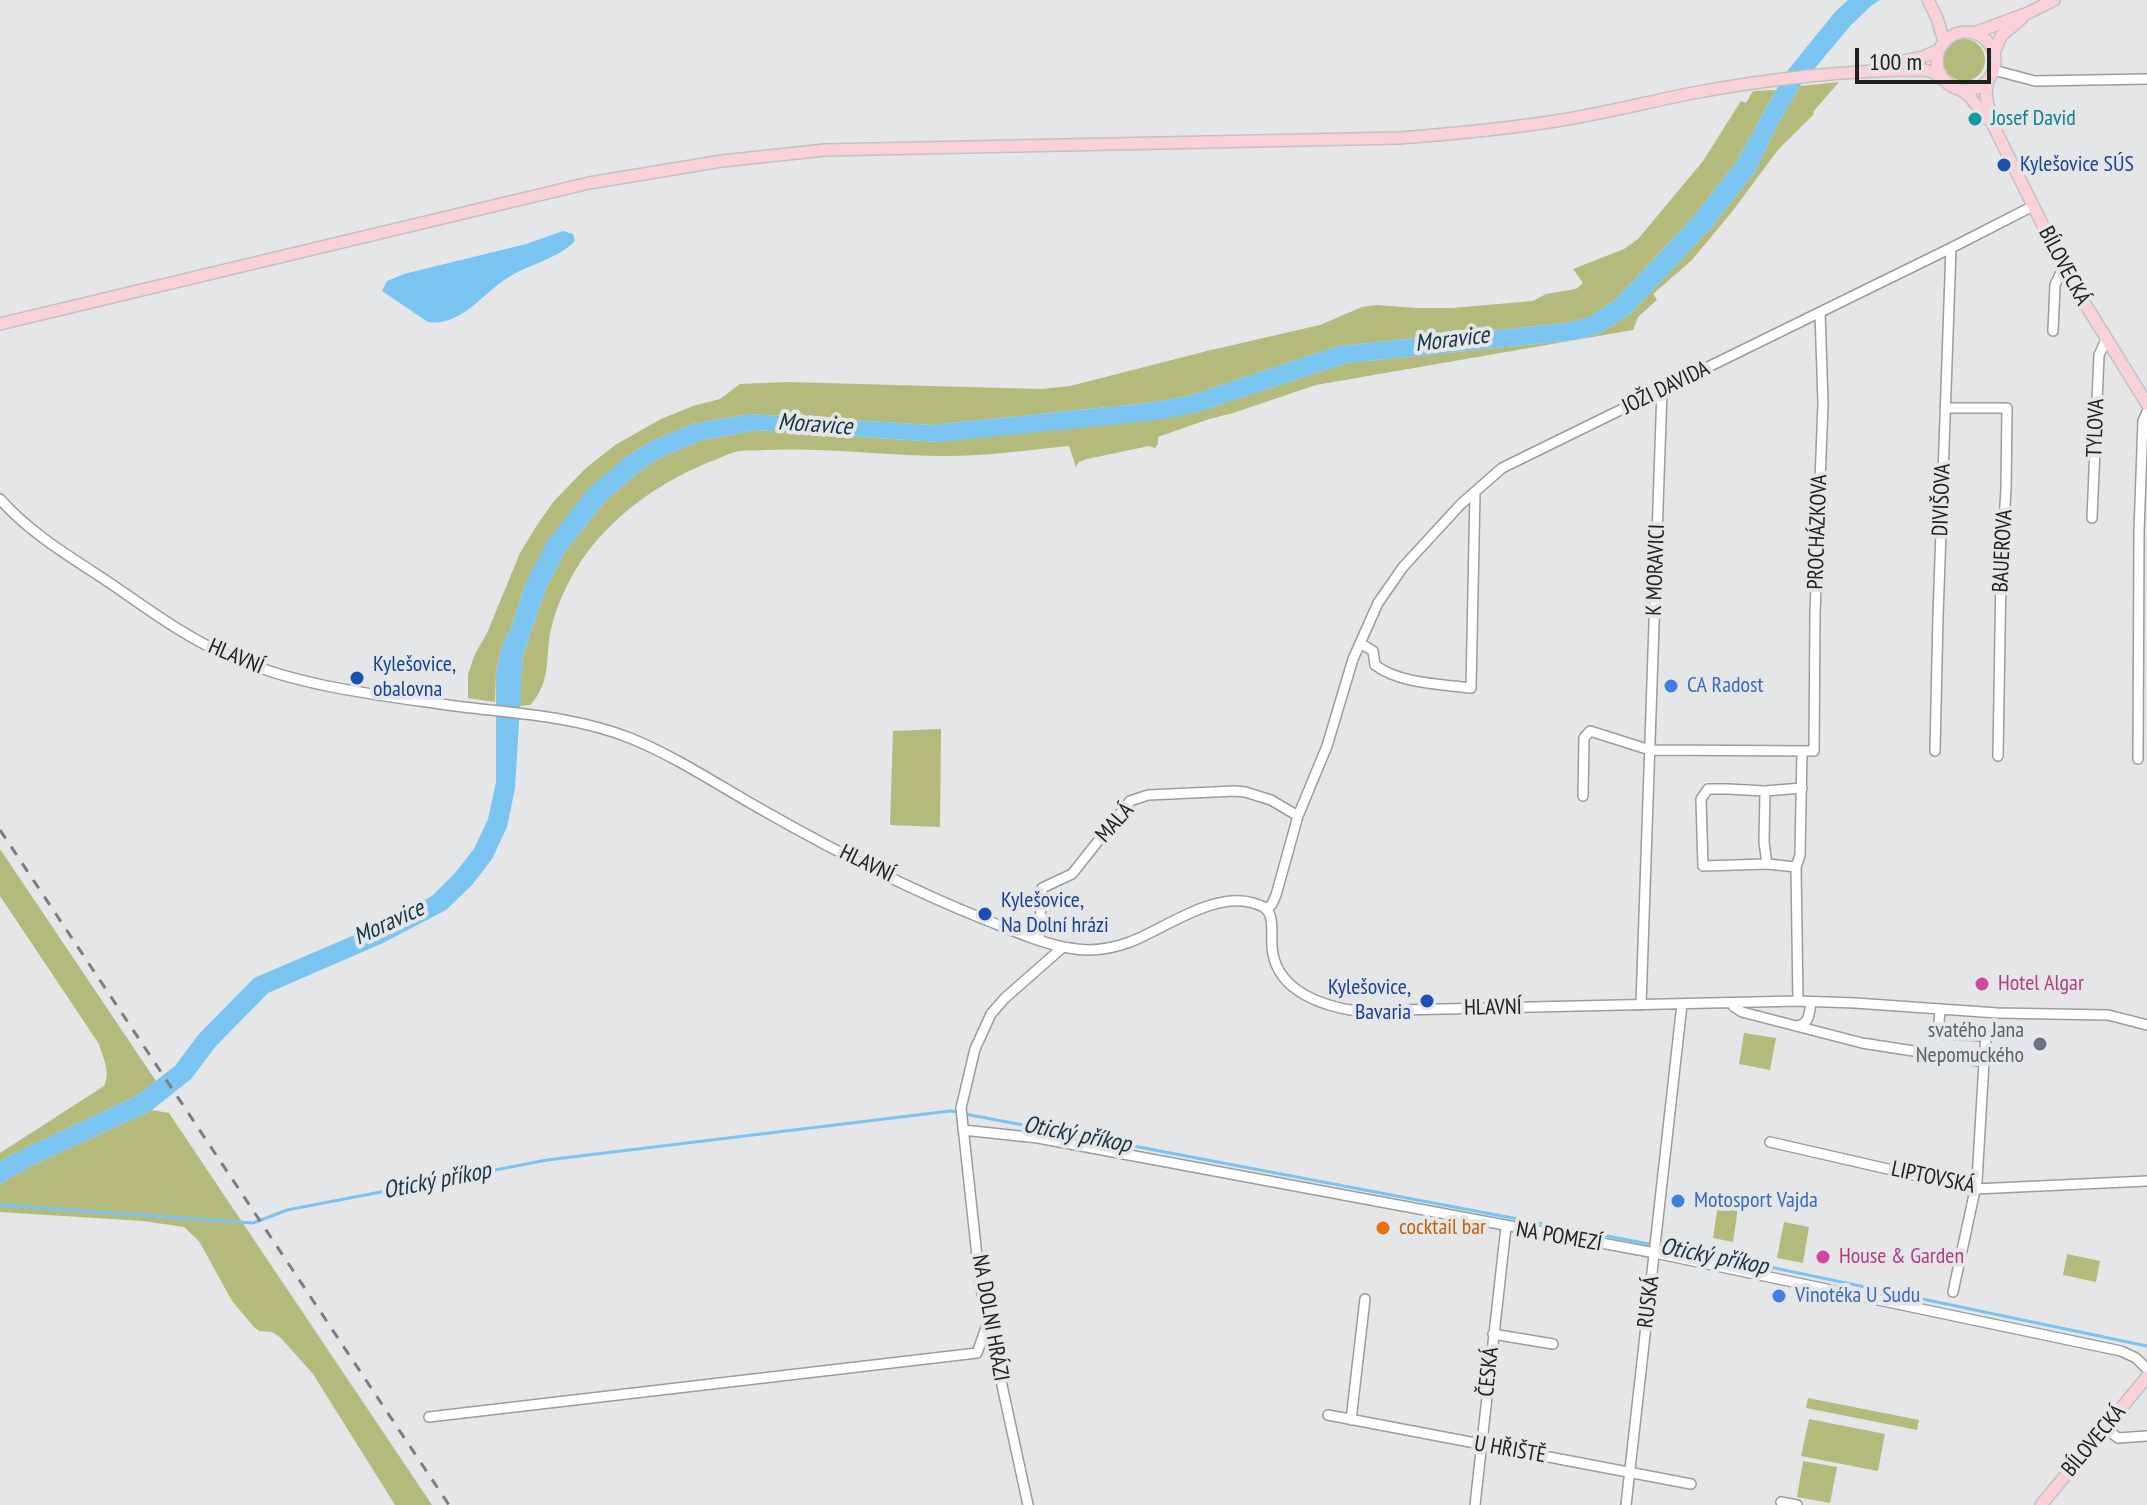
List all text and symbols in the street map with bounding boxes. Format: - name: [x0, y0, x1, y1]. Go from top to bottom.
- scale bar: [1859, 32, 1995, 82]
- text: 100 m: [1869, 46, 1922, 77]
- place label: Josef David: [1991, 106, 2076, 132]
- marker: Josef David: [1966, 110, 1984, 128]
- place label: Kylešovice SÚS: [2020, 152, 2134, 178]
- marker: Kylešovice SÚS: [1995, 156, 2013, 174]
- street label: BÍLOVECKÁ: [2032, 222, 2096, 310]
- water label: Moravice: [1413, 321, 1491, 359]
- street label: JOŽI DAVIDA: [1618, 356, 1714, 420]
- street label: TYLOVA: [2082, 398, 2110, 458]
- water label: Moravice: [777, 408, 853, 442]
- street label: DIVIŠOVA: [1928, 463, 1956, 537]
- street label: PROCHÁZKOVA: [1803, 474, 1833, 590]
- street label: BAUEROVA: [1988, 509, 2018, 593]
- street label: K MORAVICI: [1641, 524, 1671, 616]
- street label: HLAVNÍ: [204, 634, 268, 680]
- place label: Kylešovice, obalovna: [373, 652, 456, 704]
- marker: Kylešovice, obalovna: [348, 669, 366, 687]
- place label: CA Radost: [1687, 673, 1763, 699]
- marker: CA Radost: [1662, 677, 1680, 695]
- street label: MALÁ: [1090, 798, 1140, 848]
- street label: HLAVNÍ: [835, 839, 899, 889]
- place label: Kylešovice, Na Dolní hrázi: [1001, 888, 1109, 940]
- water label: Moravice: [349, 894, 429, 952]
- marker: Kylešovice, Na Dolní hrázi: [976, 905, 994, 923]
- place label: Hotel Algar: [1998, 971, 2084, 997]
- place label: Kylešovice, Bavaria: [1328, 975, 1411, 1026]
- marker: Hotel Algar: [1973, 975, 1991, 993]
- marker: Kylešovice, Bavaria: [1418, 992, 1436, 1010]
- street label: HLAVNÍ: [1464, 994, 1522, 1022]
- place label: svatého Jana Nepomuckého: [1916, 1018, 2024, 1070]
- marker: svatého Jana Nepomuckého: [2031, 1035, 2049, 1053]
- water label: Otický příkop: [1021, 1110, 1133, 1160]
- water label: Otický příkop: [381, 1156, 493, 1206]
- street label: LIPTOVSKÁ: [1889, 1156, 1977, 1200]
- place label: Motosport Vajda: [1694, 1188, 1818, 1214]
- marker: Motosport Vajda: [1669, 1192, 1687, 1210]
- place label: cocktail bar: [1399, 1215, 1486, 1241]
- street label: NA POMEZÍ: [1514, 1216, 1604, 1258]
- marker: cocktail bar: [1374, 1219, 1392, 1237]
- water label: Otický příkop: [1658, 1232, 1770, 1282]
- place label: House & Garden: [1839, 1244, 1964, 1270]
- marker: House & Garden: [1814, 1248, 1832, 1266]
- street label: NA DOLNI HRÁZI: [966, 1253, 1014, 1383]
- street label: RUSKÁ: [1633, 1275, 1665, 1329]
- place label: Vinotéka U Sudu: [1795, 1283, 1920, 1309]
- marker: Vinotéka U Sudu: [1770, 1287, 1788, 1305]
- street label: ČESKÁ: [1473, 1346, 1505, 1398]
- street label: BÍLOVECKÁ: [2056, 1400, 2132, 1482]
- street label: U HŘIŠTĚ: [1472, 1431, 1548, 1469]

